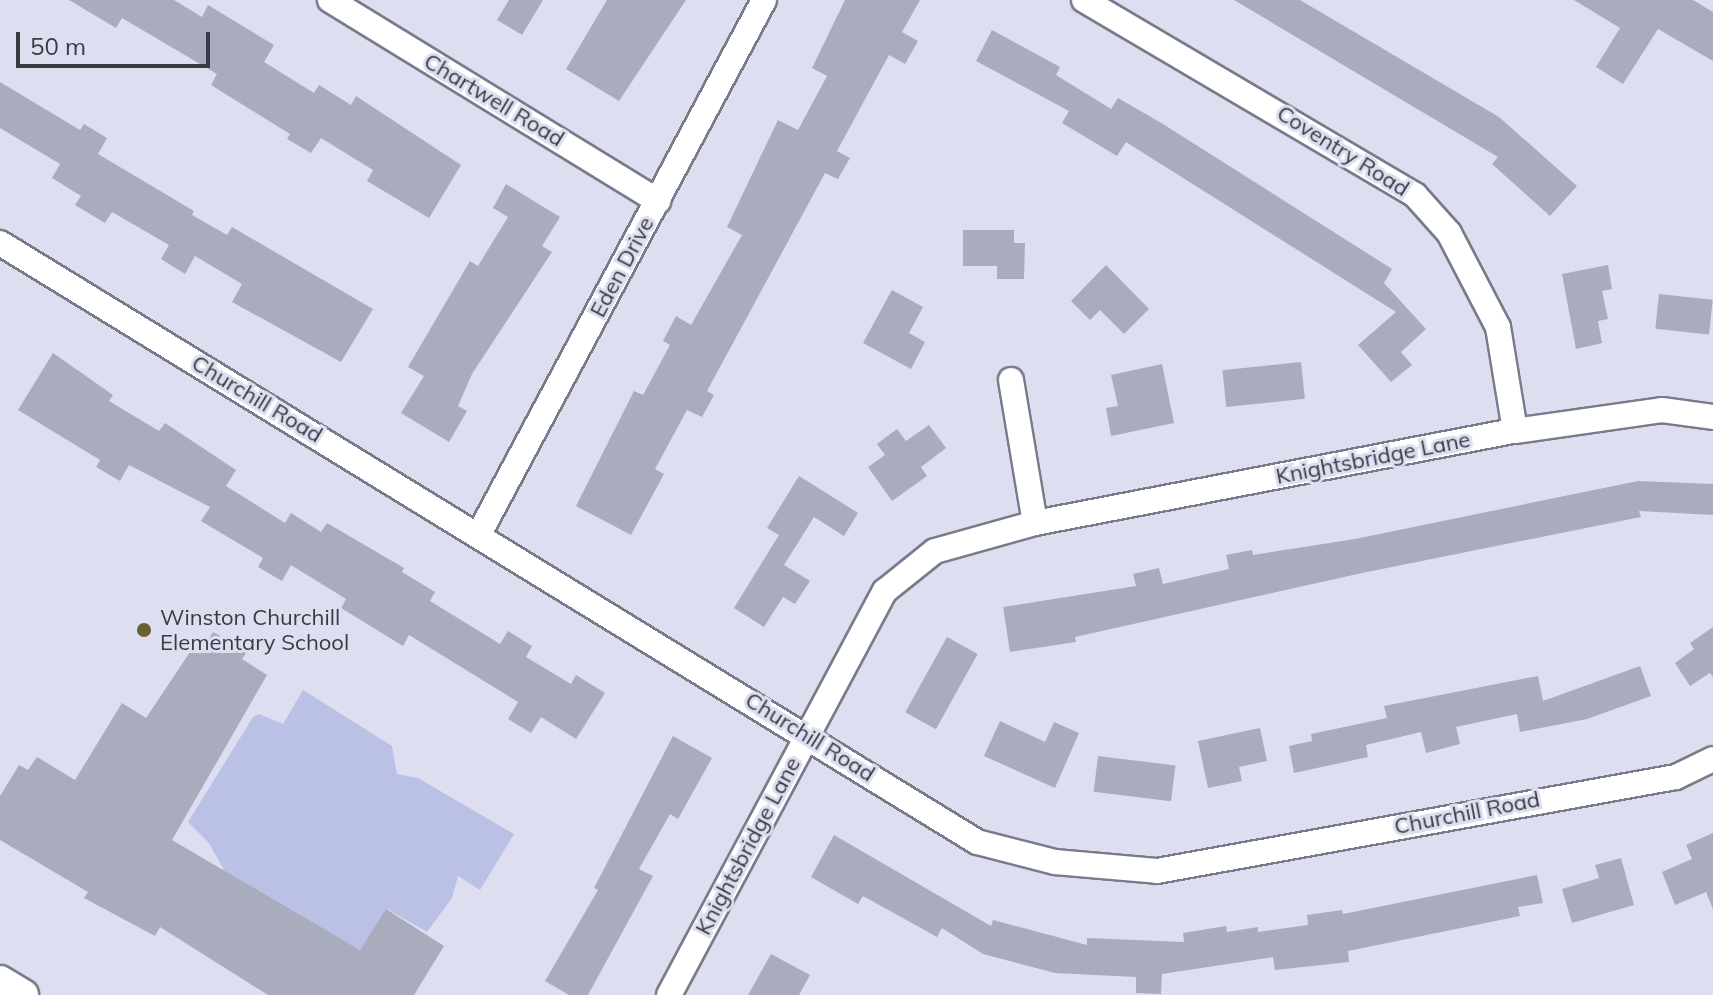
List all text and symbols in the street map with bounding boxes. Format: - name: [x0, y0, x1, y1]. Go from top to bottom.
- scale bar: [20, 16, 214, 66]
- text: 50 m: [30, 31, 86, 61]
- street label: Chartwell Road: [419, 48, 569, 152]
- street label: Coventry Road: [1272, 100, 1414, 202]
- street label: Eden Drive: [585, 212, 659, 322]
- street label: Churchill Road: [187, 350, 327, 448]
- street label: Knightsbridge Lane: [1274, 426, 1472, 490]
- place label: Winston Churchill Elementary School: [160, 604, 349, 656]
- marker: Winston Churchill Elementary School: [135, 621, 153, 639]
- street label: Churchill Road: [740, 687, 880, 787]
- street label: Knightsbridge Lane: [690, 753, 806, 939]
- street label: Churchill Road: [1392, 786, 1542, 840]

